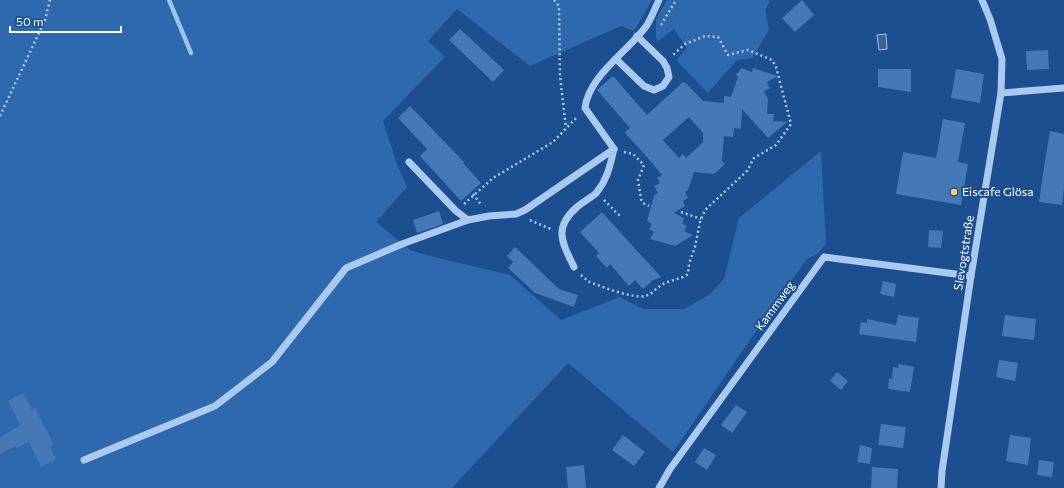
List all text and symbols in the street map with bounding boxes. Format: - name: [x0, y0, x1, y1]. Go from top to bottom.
- scale bar: [10, 8, 121, 34]
- text: 50 m: [16, 14, 44, 28]
- place label: Eiscafe Glösa: [962, 184, 1034, 198]
- marker: Eiscafe Glösa: [949, 187, 959, 197]
- street label: Slevogtstraße: [950, 214, 976, 291]
- street label: Kammweg: [752, 278, 797, 333]

